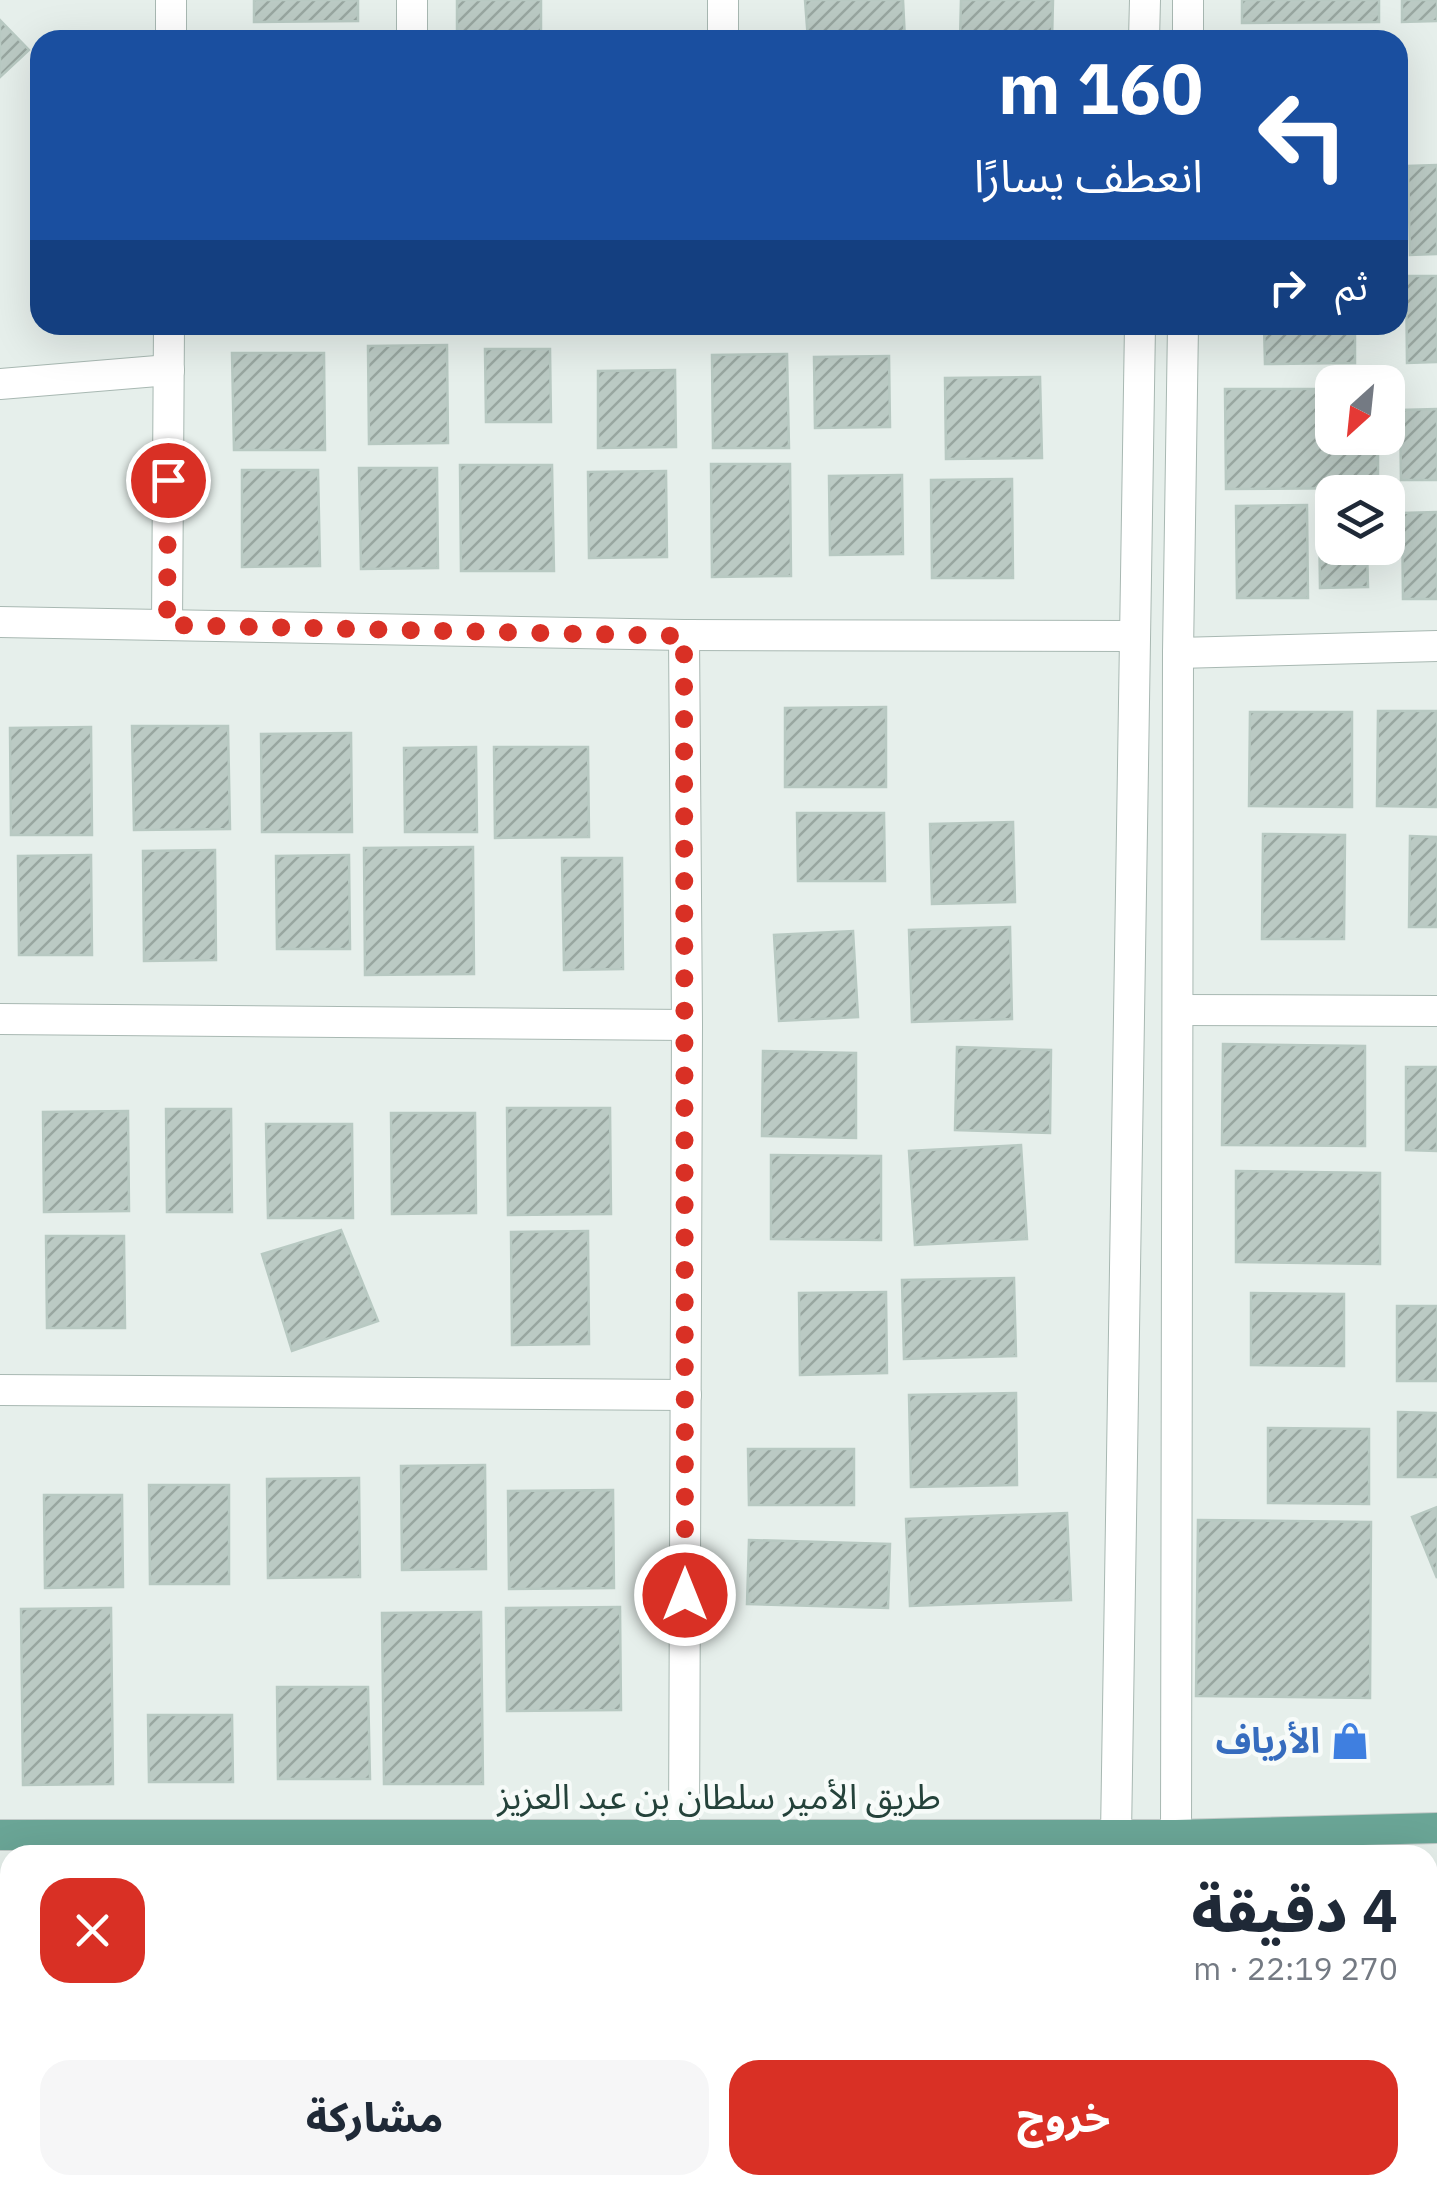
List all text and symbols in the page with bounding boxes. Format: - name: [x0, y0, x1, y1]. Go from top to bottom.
- text: 160 m: [998, 42, 1203, 133]
- icon: left: [1238, 70, 1368, 200]
- text: انعطف يسارًا: [974, 146, 1203, 204]
- icon: right: [1260, 260, 1315, 315]
- text: ثم: [1335, 261, 1368, 310]
- north arrow: [1315, 365, 1405, 455]
- map controls: [1315, 365, 1405, 565]
- pin: [126, 438, 211, 523]
- icon: arrive: [141, 453, 196, 508]
- button: layers: [1315, 475, 1405, 565]
- position arrow: [633, 1543, 737, 1647]
- place label: الأرياف: [1216, 1717, 1320, 1763]
- shop icon: الأرياف: [1329, 1720, 1371, 1762]
- street label: طريق الأمير سلطان بن عبد العزيز: [496, 1773, 941, 1819]
- text: 4 دقيقة: [1191, 1870, 1398, 1949]
- button: close: [40, 1878, 145, 1983]
- text: 270 m · 22:19: [1193, 1947, 1398, 1989]
- button: مشاركة: [40, 2060, 709, 2175]
- button: خروج: [729, 2060, 1398, 2175]

